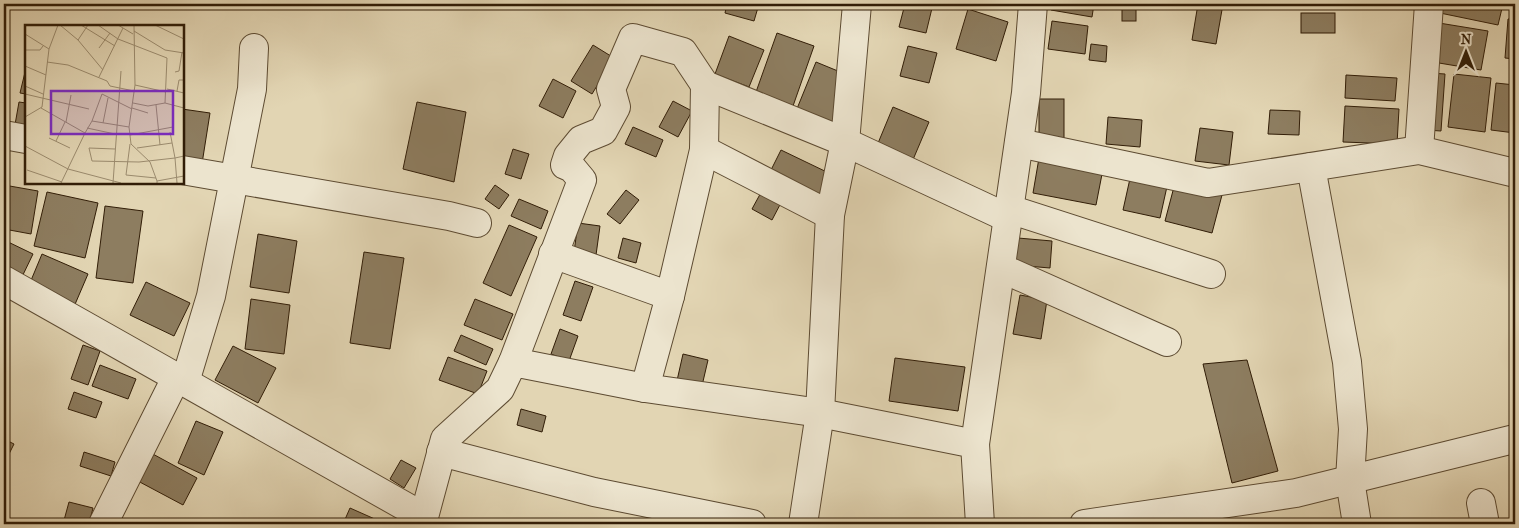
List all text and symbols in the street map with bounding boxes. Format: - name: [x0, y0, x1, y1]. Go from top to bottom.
- inset map: [25, 25, 184, 184]
- north arrow: [1442, 28, 1492, 78]
- text: N: [1461, 31, 1472, 48]

